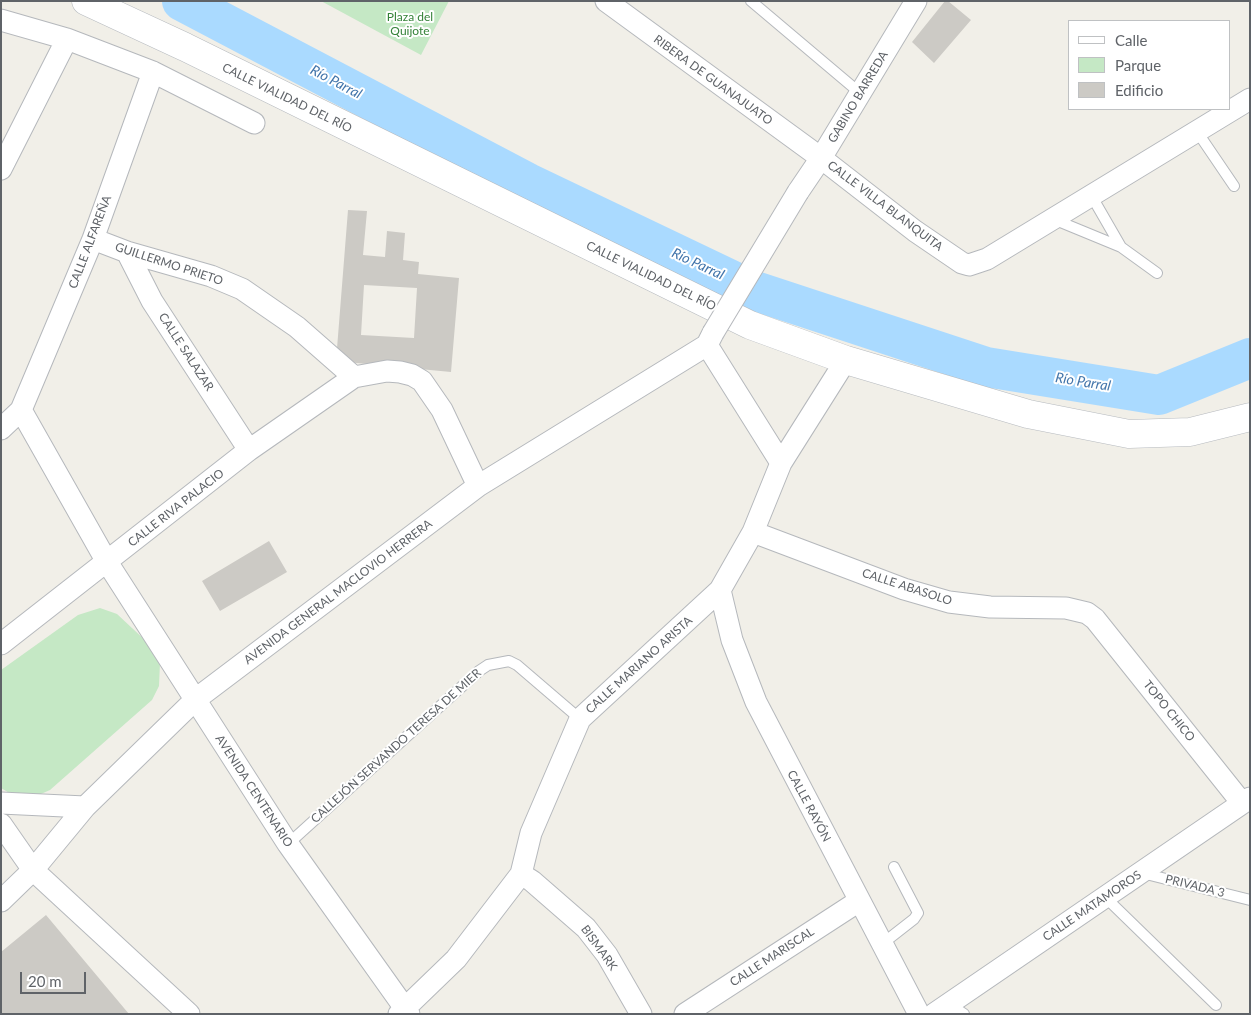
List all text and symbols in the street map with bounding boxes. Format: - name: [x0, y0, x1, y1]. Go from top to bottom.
- park label: Plaza del Quijote: [387, 10, 433, 38]
- legend: [1068, 20, 1231, 110]
- text: Calle: [1115, 31, 1147, 49]
- street label: RIBERA DE GUANAJUATO: [651, 32, 775, 128]
- street label: GABINO BARREDA: [825, 48, 891, 146]
- text: Parque: [1115, 56, 1161, 74]
- street label: CALLE VIALIDAD DEL RÍO: [220, 60, 354, 136]
- water label: Río Parral: [307, 61, 365, 103]
- text: Edificio: [1115, 81, 1163, 99]
- street label: CALLE VILLA BLANQUITA: [824, 158, 946, 254]
- street label: CALLE ALFAREÑA: [66, 193, 114, 291]
- street label: CALLE VIALIDAD DEL RÍO: [584, 238, 718, 314]
- street label: GUILLERMO PRIETO: [113, 240, 225, 288]
- water label: Río Parral: [669, 245, 727, 283]
- street label: CALLE SALAZAR: [155, 310, 217, 394]
- water label: Río Parral: [1054, 369, 1112, 395]
- street label: CALLE RIVA PALACIO: [125, 466, 227, 550]
- street label: AVENIDA GENERAL MACLOVIO HERRERA: [241, 516, 435, 668]
- street label: CALLE ABASOLO: [860, 566, 954, 608]
- street label: CALLE MARIANO ARISTA: [583, 613, 695, 717]
- street label: CALLEJÓN SERVANDO TERESA DE MIER: [308, 666, 484, 826]
- street label: TOPO CHICO: [1140, 678, 1198, 744]
- street label: AVENIDA CENTENARIO: [212, 732, 296, 850]
- street label: CALLE RAYÓN: [784, 768, 834, 844]
- street label: CALLE MATAMOROS: [1040, 868, 1144, 944]
- street label: PRIVADA 3: [1164, 872, 1226, 900]
- street label: BISMARK: [578, 923, 620, 973]
- street label: CALLE MARISCAL: [727, 924, 817, 990]
- scale bar: [22, 962, 89, 994]
- text: 20 m: [28, 972, 62, 990]

